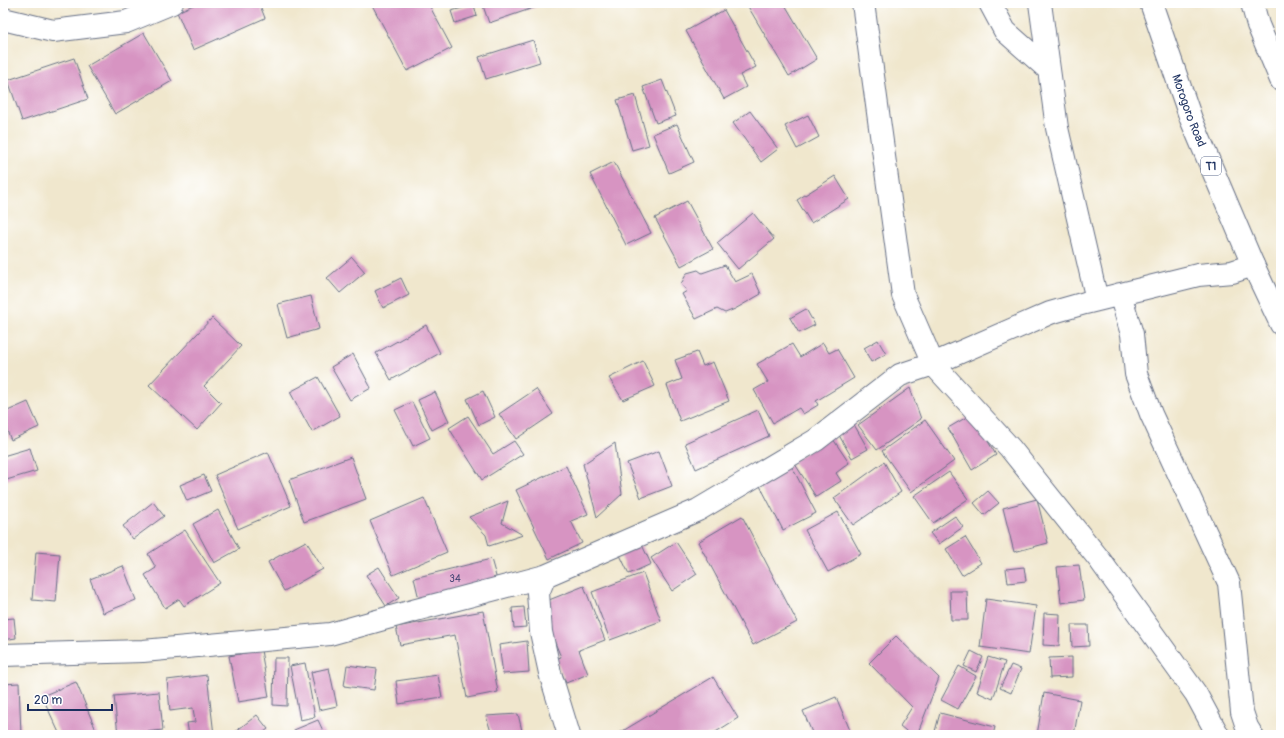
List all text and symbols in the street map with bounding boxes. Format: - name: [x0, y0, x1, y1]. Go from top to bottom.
- street label: Morogoro Road: [1169, 72, 1209, 149]
- road number: T1: [1201, 157, 1221, 175]
- house number: 34: [449, 573, 461, 585]
- scale bar: [28, 686, 112, 712]
- text: 20 m: [34, 693, 63, 708]

